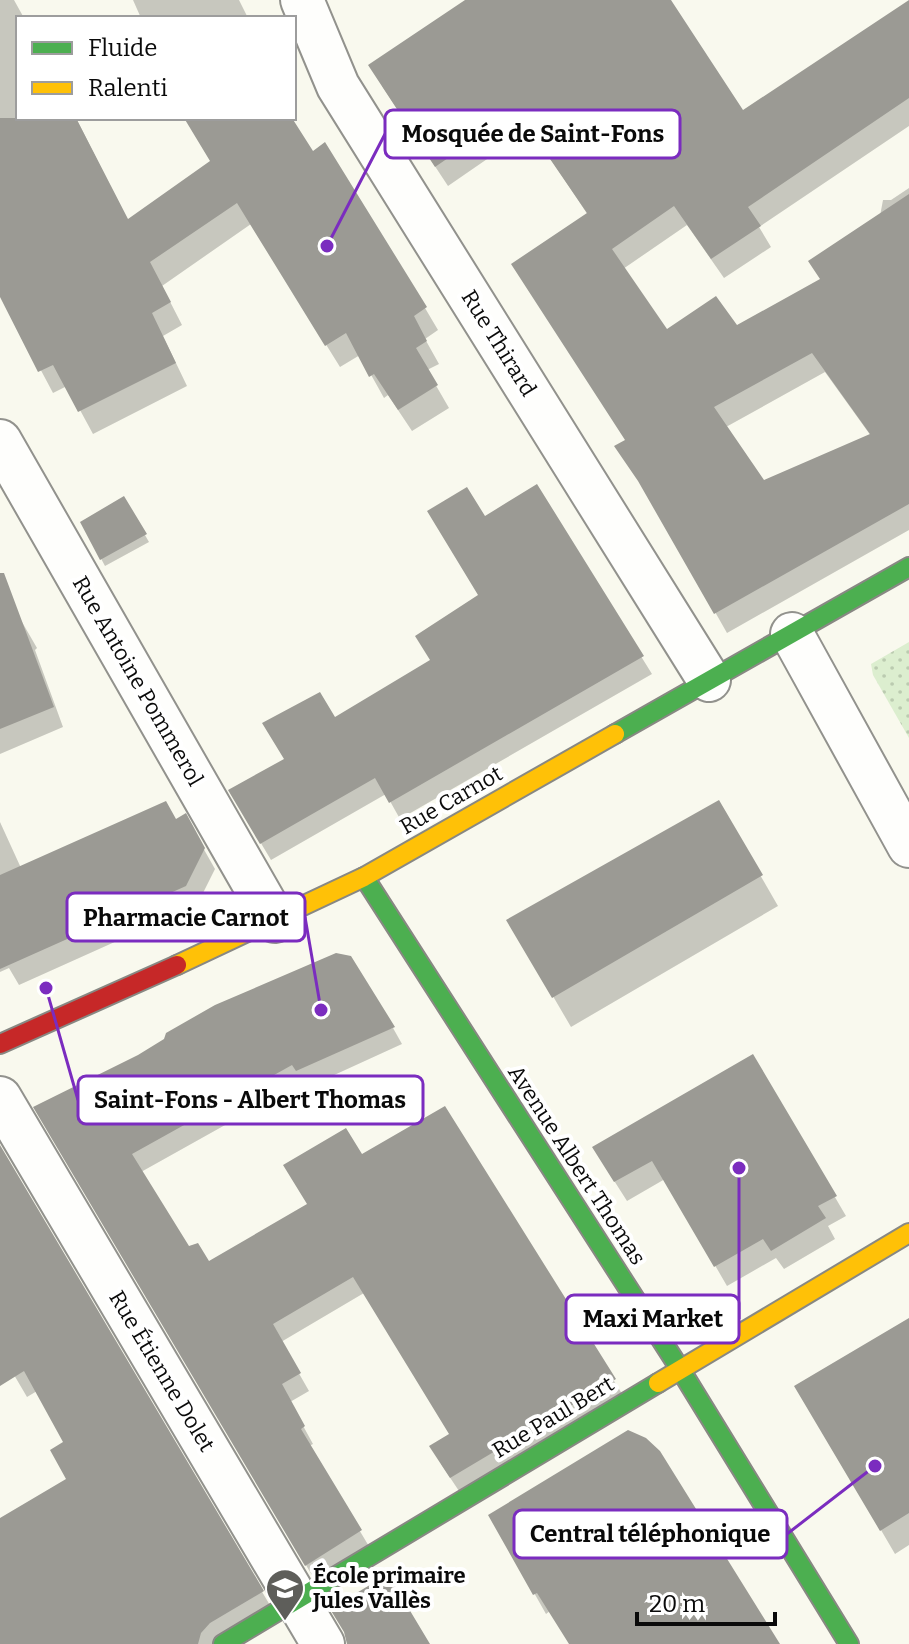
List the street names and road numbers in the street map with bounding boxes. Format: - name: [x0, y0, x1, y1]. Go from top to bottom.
- street label: Rue Thirard: [456, 285, 542, 401]
- street label: Rue Antoine Pommerol: [67, 571, 209, 791]
- street label: Rue Carnot: [395, 760, 507, 840]
- street label: Avenue Albert Thomas: [502, 1060, 652, 1270]
- street label: Rue Étienne Dolet: [103, 1286, 221, 1456]
- street label: Rue Paul Bert: [487, 1370, 619, 1464]

